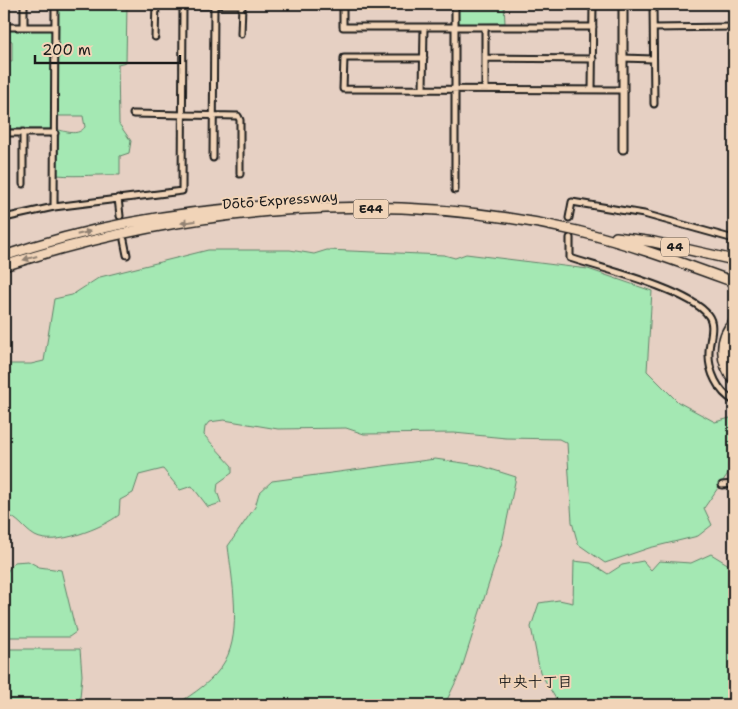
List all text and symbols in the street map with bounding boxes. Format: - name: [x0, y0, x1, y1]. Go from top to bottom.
- scale bar: [35, 32, 180, 64]
- text: 200 m: [42, 40, 91, 60]
- street label: Dōtō Expressway: [222, 187, 338, 213]
- road number: E44: [354, 200, 388, 218]
- one-way arrow: [180, 218, 196, 226]
- one-way arrow: [77, 229, 92, 237]
- road number: 44: [661, 238, 689, 256]
- one-way arrow: [23, 254, 38, 262]
- district label: 中央十丁目: [497, 672, 573, 692]

